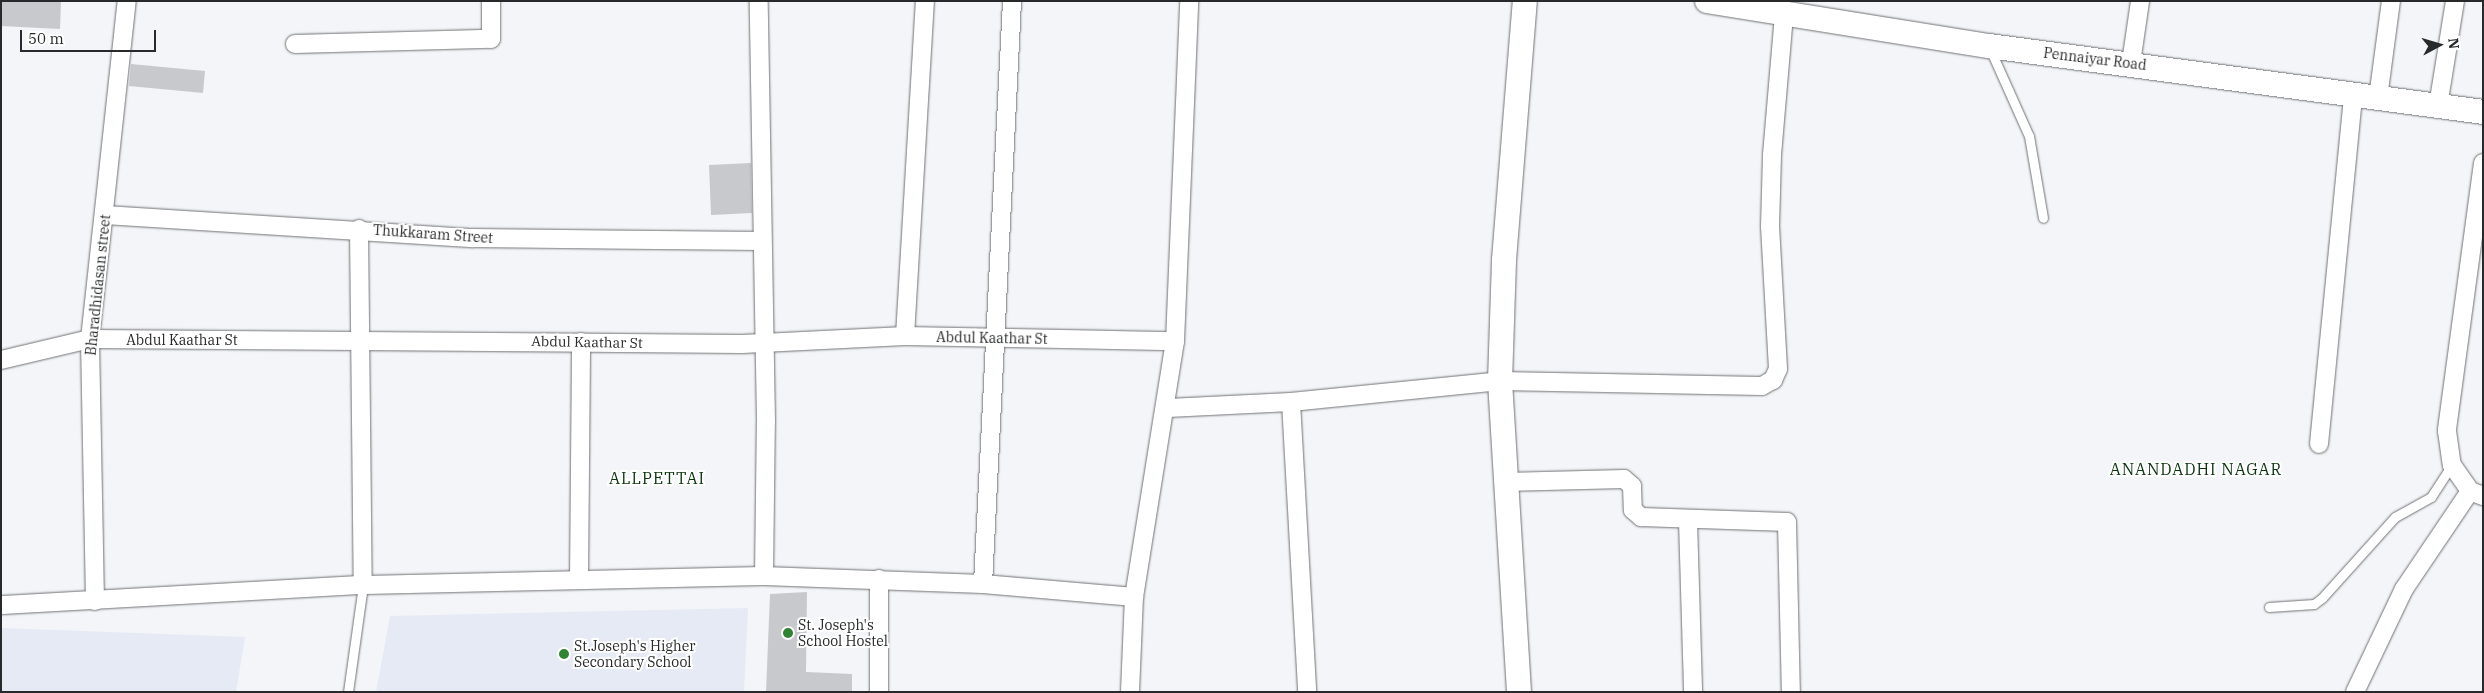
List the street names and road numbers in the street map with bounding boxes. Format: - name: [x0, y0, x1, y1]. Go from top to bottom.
- street label: Pennaiyar Road: [2043, 44, 2147, 74]
- street label: Bharadhidasan street: [82, 214, 114, 356]
- street label: Thukkaram Street: [372, 221, 494, 247]
- street label: Abdul Kaathar St: [936, 329, 1048, 347]
- street label: Abdul Kaathar St: [126, 332, 238, 348]
- street label: Abdul Kaathar St: [531, 333, 643, 351]

